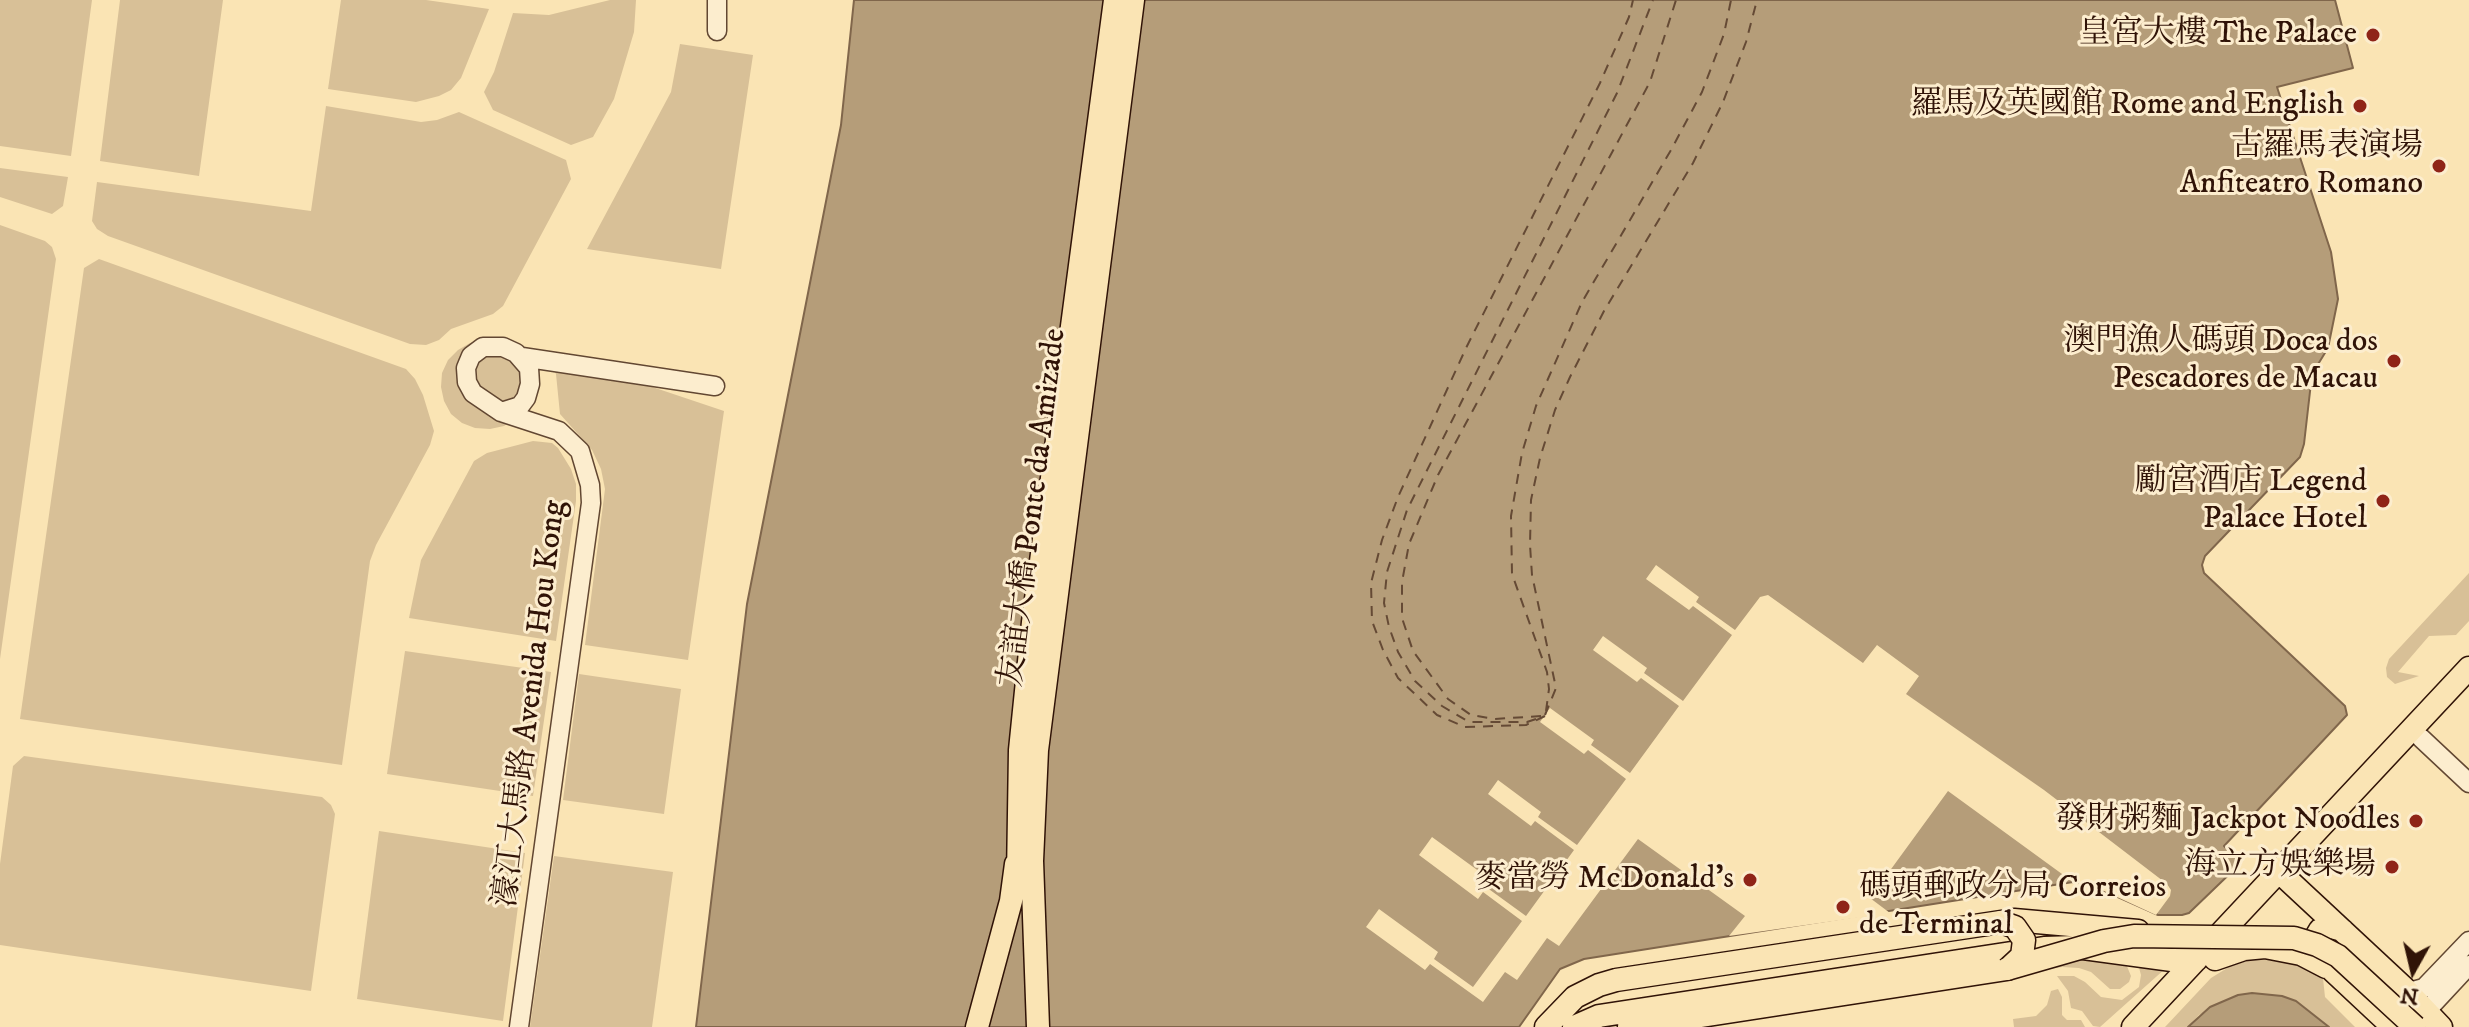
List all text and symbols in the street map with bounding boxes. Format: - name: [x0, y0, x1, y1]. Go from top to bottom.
- place label: 皇宮大樓 The Palace: [2079, 16, 2357, 54]
- marker: 皇宮大樓 The Palace: [2364, 26, 2382, 44]
- place label: 羅馬及英國館 Rome and English: [1911, 87, 2344, 125]
- marker: 羅馬及英國館 Rome and English: [2351, 97, 2369, 115]
- place label: 古羅馬表演場 Anfiteatro Romano: [2180, 129, 2423, 204]
- marker: 古羅馬表演場 Anfiteatro Romano: [2430, 157, 2448, 175]
- place label: 澳門漁人碼頭 Doca dos Pescadores de Macau: [2063, 324, 2378, 399]
- street label: 友誼大橋 Ponte da Amizade: [994, 326, 1076, 690]
- marker: 澳門漁人碼頭 Doca dos Pescadores de Macau: [2385, 352, 2403, 370]
- place label: 勵宮酒店 Legend Palace Hotel: [2134, 464, 2367, 539]
- marker: 勵宮酒店 Legend Palace Hotel: [2374, 492, 2392, 510]
- street label: 濠江大馬路 Avenida Hou Kong: [488, 498, 576, 910]
- place label: 發財粥麵 Jackpot Noodles: [2055, 802, 2400, 840]
- marker: 發財粥麵 Jackpot Noodles: [2407, 812, 2425, 830]
- place label: 海立方娛樂場: [2184, 848, 2376, 886]
- marker: 海立方娛樂場: [2383, 858, 2401, 876]
- place label: 麥當勞 McDonald's: [1475, 861, 1734, 899]
- place label: 碼頭郵政分局 Correios de Terminal: [1859, 870, 2166, 945]
- marker: 麥當勞 McDonald's: [1741, 871, 1759, 889]
- marker: 碼頭郵政分局 Correios de Terminal: [1834, 898, 1852, 916]
- north arrow: [2373, 931, 2453, 1011]
- text: N: [2399, 981, 2420, 1010]

